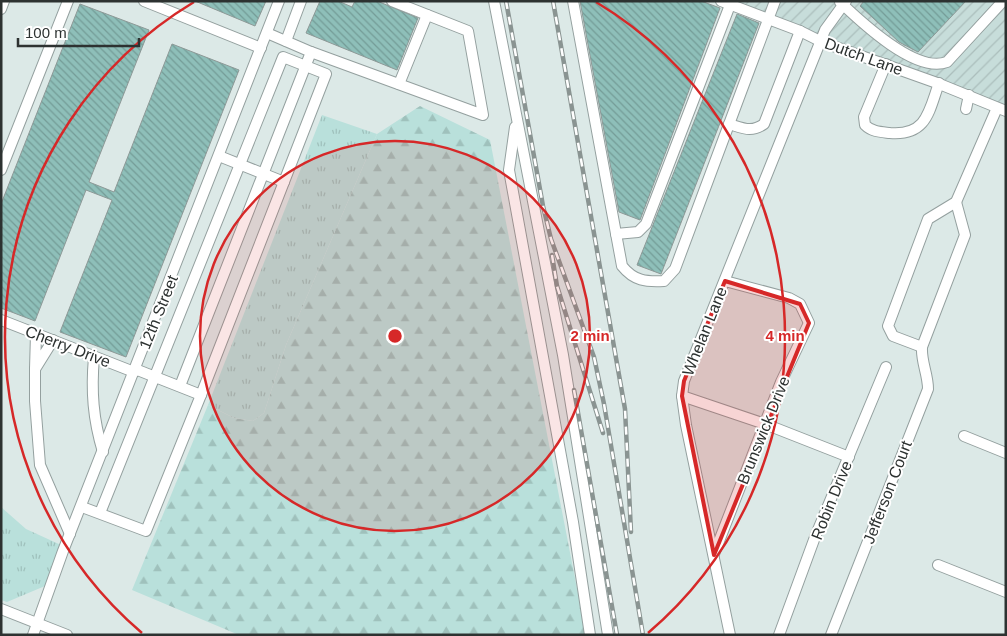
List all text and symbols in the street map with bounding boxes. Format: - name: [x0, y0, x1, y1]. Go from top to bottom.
- scale bar: [18, 15, 139, 47]
- text: 100 m: [25, 24, 67, 41]
- street label: Dutch Lane: [822, 34, 905, 78]
- street label: 12th Street: [136, 272, 181, 352]
- street label: Whelan Lane: [679, 284, 730, 378]
- street label: Cherry Drive: [23, 322, 113, 371]
- centre of rings: [386, 327, 404, 345]
- text: 2 min: [570, 327, 610, 344]
- text: 4 min: [765, 327, 805, 344]
- street label: Brunswick Drive: [734, 374, 793, 487]
- street label: Jefferson Court: [860, 438, 915, 546]
- street label: Robin Drive: [808, 458, 855, 542]

